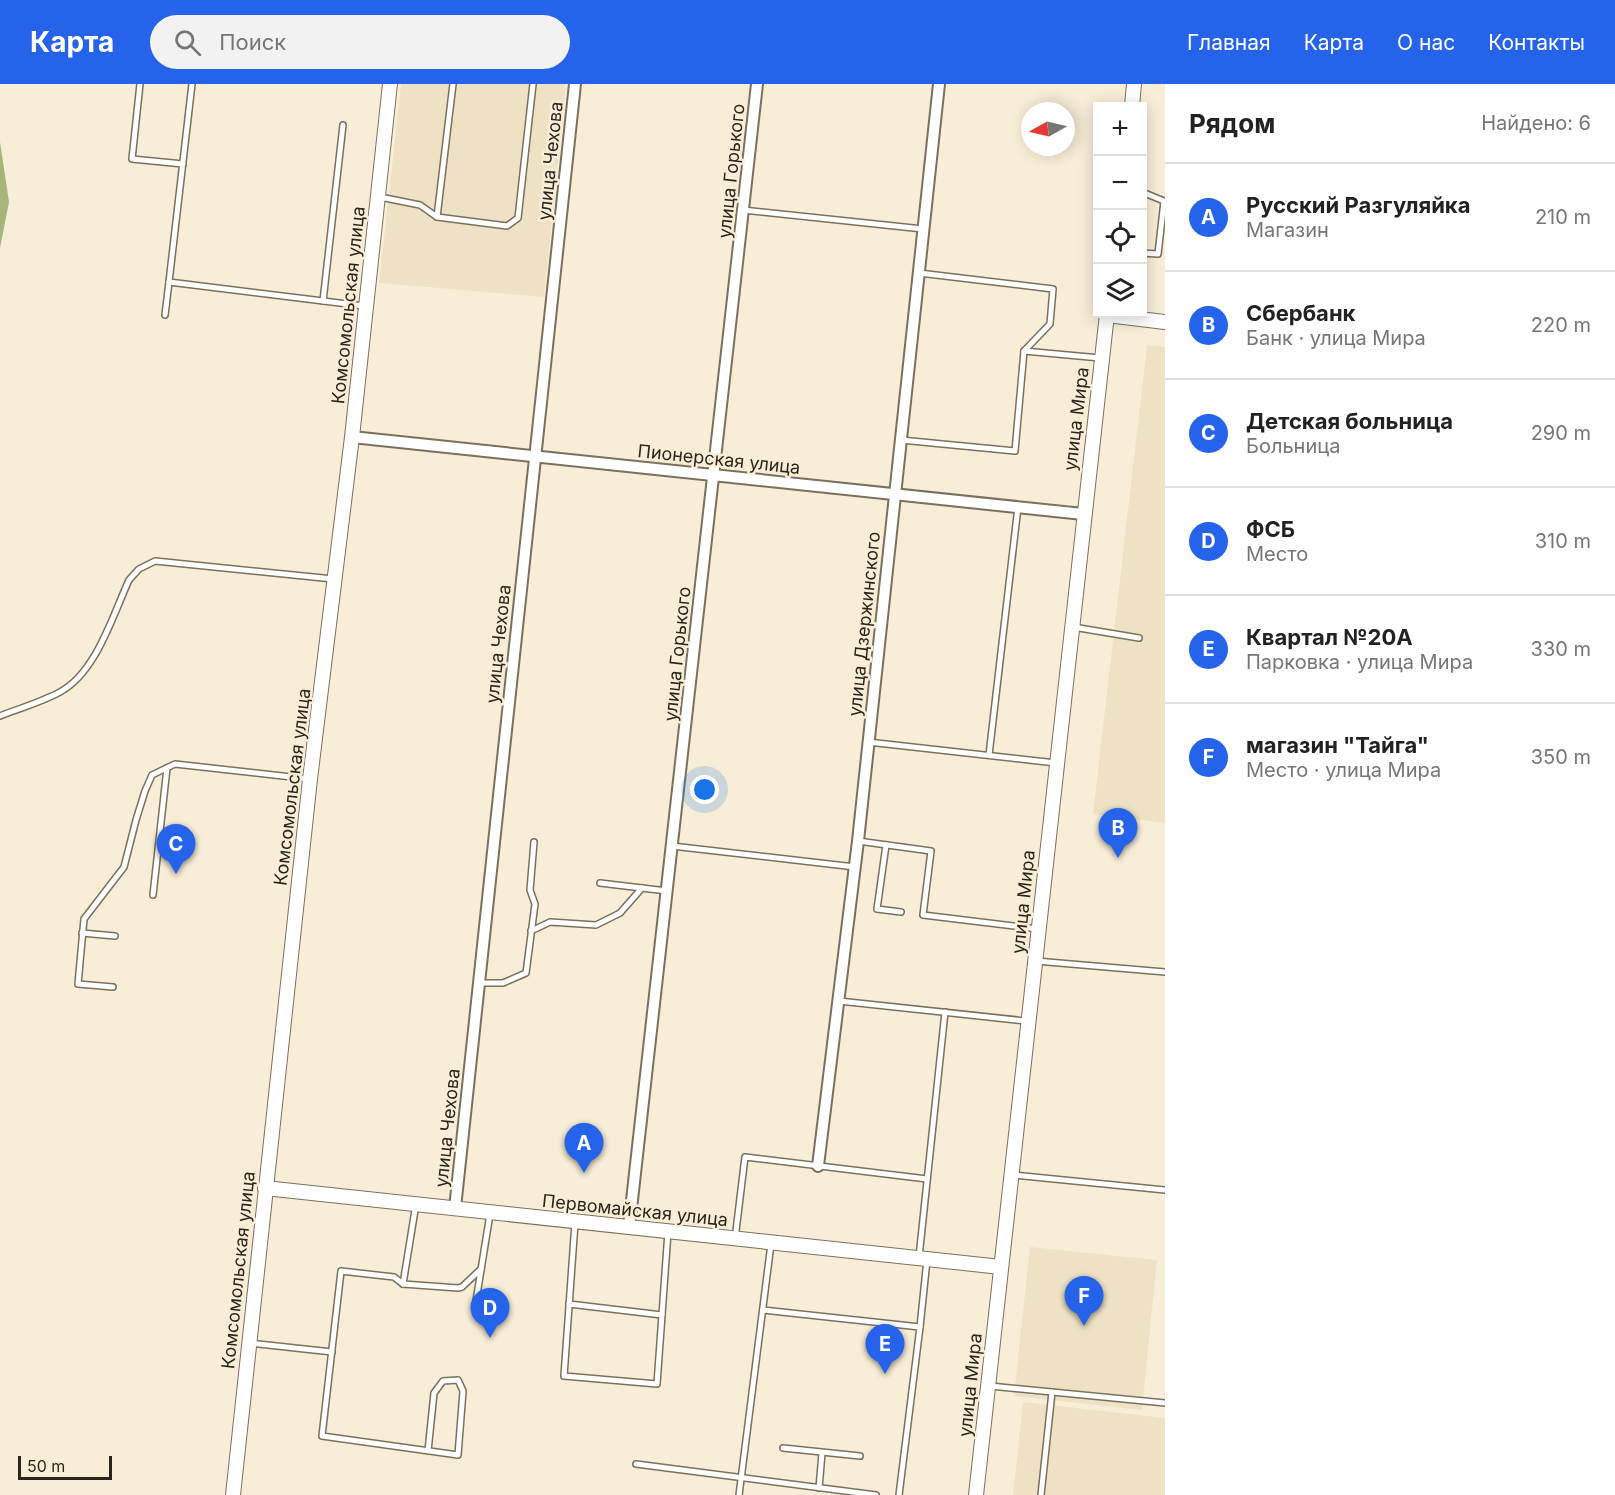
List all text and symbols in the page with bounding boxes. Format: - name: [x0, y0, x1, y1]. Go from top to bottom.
- search box: [150, 15, 570, 69]
- text: Карта: [30, 25, 114, 59]
- icon: search: [171, 26, 204, 59]
- text: Поиск: [219, 29, 286, 55]
- text: Главная: [1187, 30, 1271, 55]
- text: Карта: [1304, 30, 1364, 55]
- text: О нас: [1397, 30, 1455, 55]
- text: Контакты: [1488, 30, 1585, 55]
- street label: улица Чехова: [533, 101, 567, 221]
- street label: улица Горького: [713, 102, 749, 240]
- north arrow: [1021, 102, 1075, 156]
- map controls: [1093, 102, 1147, 318]
- button: +: [1093, 102, 1147, 156]
- text: Рядом: [1189, 108, 1275, 139]
- text: Найдено: 6: [1481, 111, 1591, 135]
- button: −: [1093, 156, 1147, 210]
- text: Русский Разгуляйка: [1246, 192, 1470, 218]
- street label: Комсомольская улица: [327, 205, 369, 405]
- text: A: [1201, 205, 1216, 229]
- text: 210 m: [1535, 205, 1591, 229]
- button: locate: [1093, 210, 1147, 264]
- text: Магазин: [1246, 218, 1329, 242]
- button: layers: [1093, 264, 1147, 318]
- text: Сбербанк: [1246, 300, 1355, 326]
- text: B: [1202, 313, 1215, 337]
- text: 220 m: [1531, 313, 1591, 337]
- text: Банк · улица Мира: [1246, 326, 1426, 350]
- street label: улица Мира: [1059, 366, 1093, 472]
- text: Детская больница: [1246, 408, 1453, 434]
- text: C: [1201, 421, 1216, 445]
- text: 290 m: [1531, 421, 1591, 445]
- text: Больница: [1246, 434, 1340, 458]
- street label: Пионерская улица: [637, 440, 801, 478]
- text: ФСБ: [1246, 516, 1295, 542]
- text: D: [1201, 529, 1216, 553]
- text: 310 m: [1535, 529, 1591, 553]
- street label: улица Дзержинского: [844, 531, 884, 717]
- text: Место: [1246, 542, 1308, 566]
- street label: улица Чехова: [481, 584, 515, 704]
- street label: улица Горького: [659, 585, 695, 723]
- text: Квартал №20А: [1246, 624, 1413, 650]
- text: E: [1202, 637, 1215, 661]
- text: 330 m: [1531, 637, 1591, 661]
- text: Парковка · улица Мира: [1246, 650, 1473, 674]
- street label: Комсомольская улица: [269, 687, 315, 887]
- text: магазин "Тайга": [1246, 732, 1429, 758]
- text: F: [1203, 745, 1214, 769]
- text: 350 m: [1531, 745, 1591, 769]
- text: Место · улица Мира: [1246, 758, 1441, 782]
- your location: [690, 775, 719, 804]
- pin: B: [1098, 808, 1138, 858]
- pin: C: [156, 824, 195, 874]
- street label: улица Мира: [1007, 849, 1039, 955]
- street label: улица Чехова: [430, 1068, 464, 1188]
- pin: A: [564, 1124, 604, 1173]
- street label: Комсомольская улица: [217, 1170, 259, 1370]
- street label: Первомайская улица: [541, 1190, 729, 1230]
- pin: F: [1064, 1276, 1104, 1326]
- pin: D: [470, 1288, 510, 1338]
- pin: E: [866, 1324, 904, 1374]
- street label: улица Мира: [954, 1332, 986, 1438]
- scale bar: [18, 1453, 112, 1480]
- text: 50 m: [27, 1456, 65, 1476]

